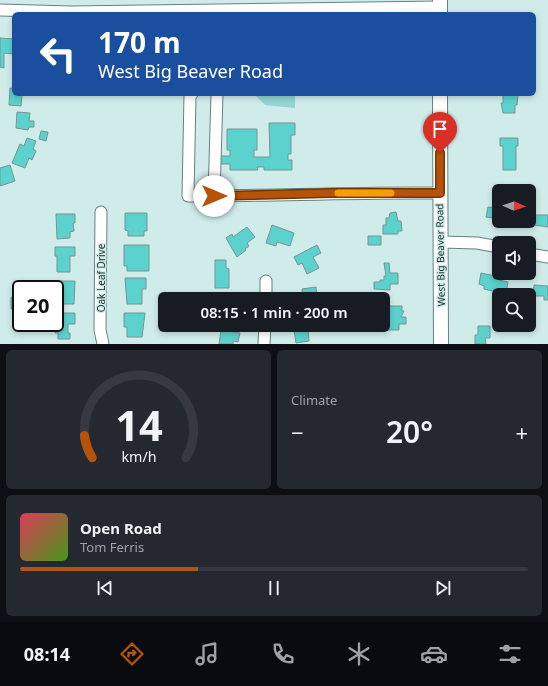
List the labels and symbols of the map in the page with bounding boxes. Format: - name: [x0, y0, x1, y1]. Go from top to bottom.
- pin: [423, 112, 457, 153]
- position arrow: [193, 175, 235, 217]
- north arrow: [492, 184, 536, 228]
- street label: West Big Beaver Road: [432, 203, 448, 307]
- street label: Oak Leaf Drive: [94, 243, 108, 312]
- speed limit sign: 20: [12, 280, 64, 332]

